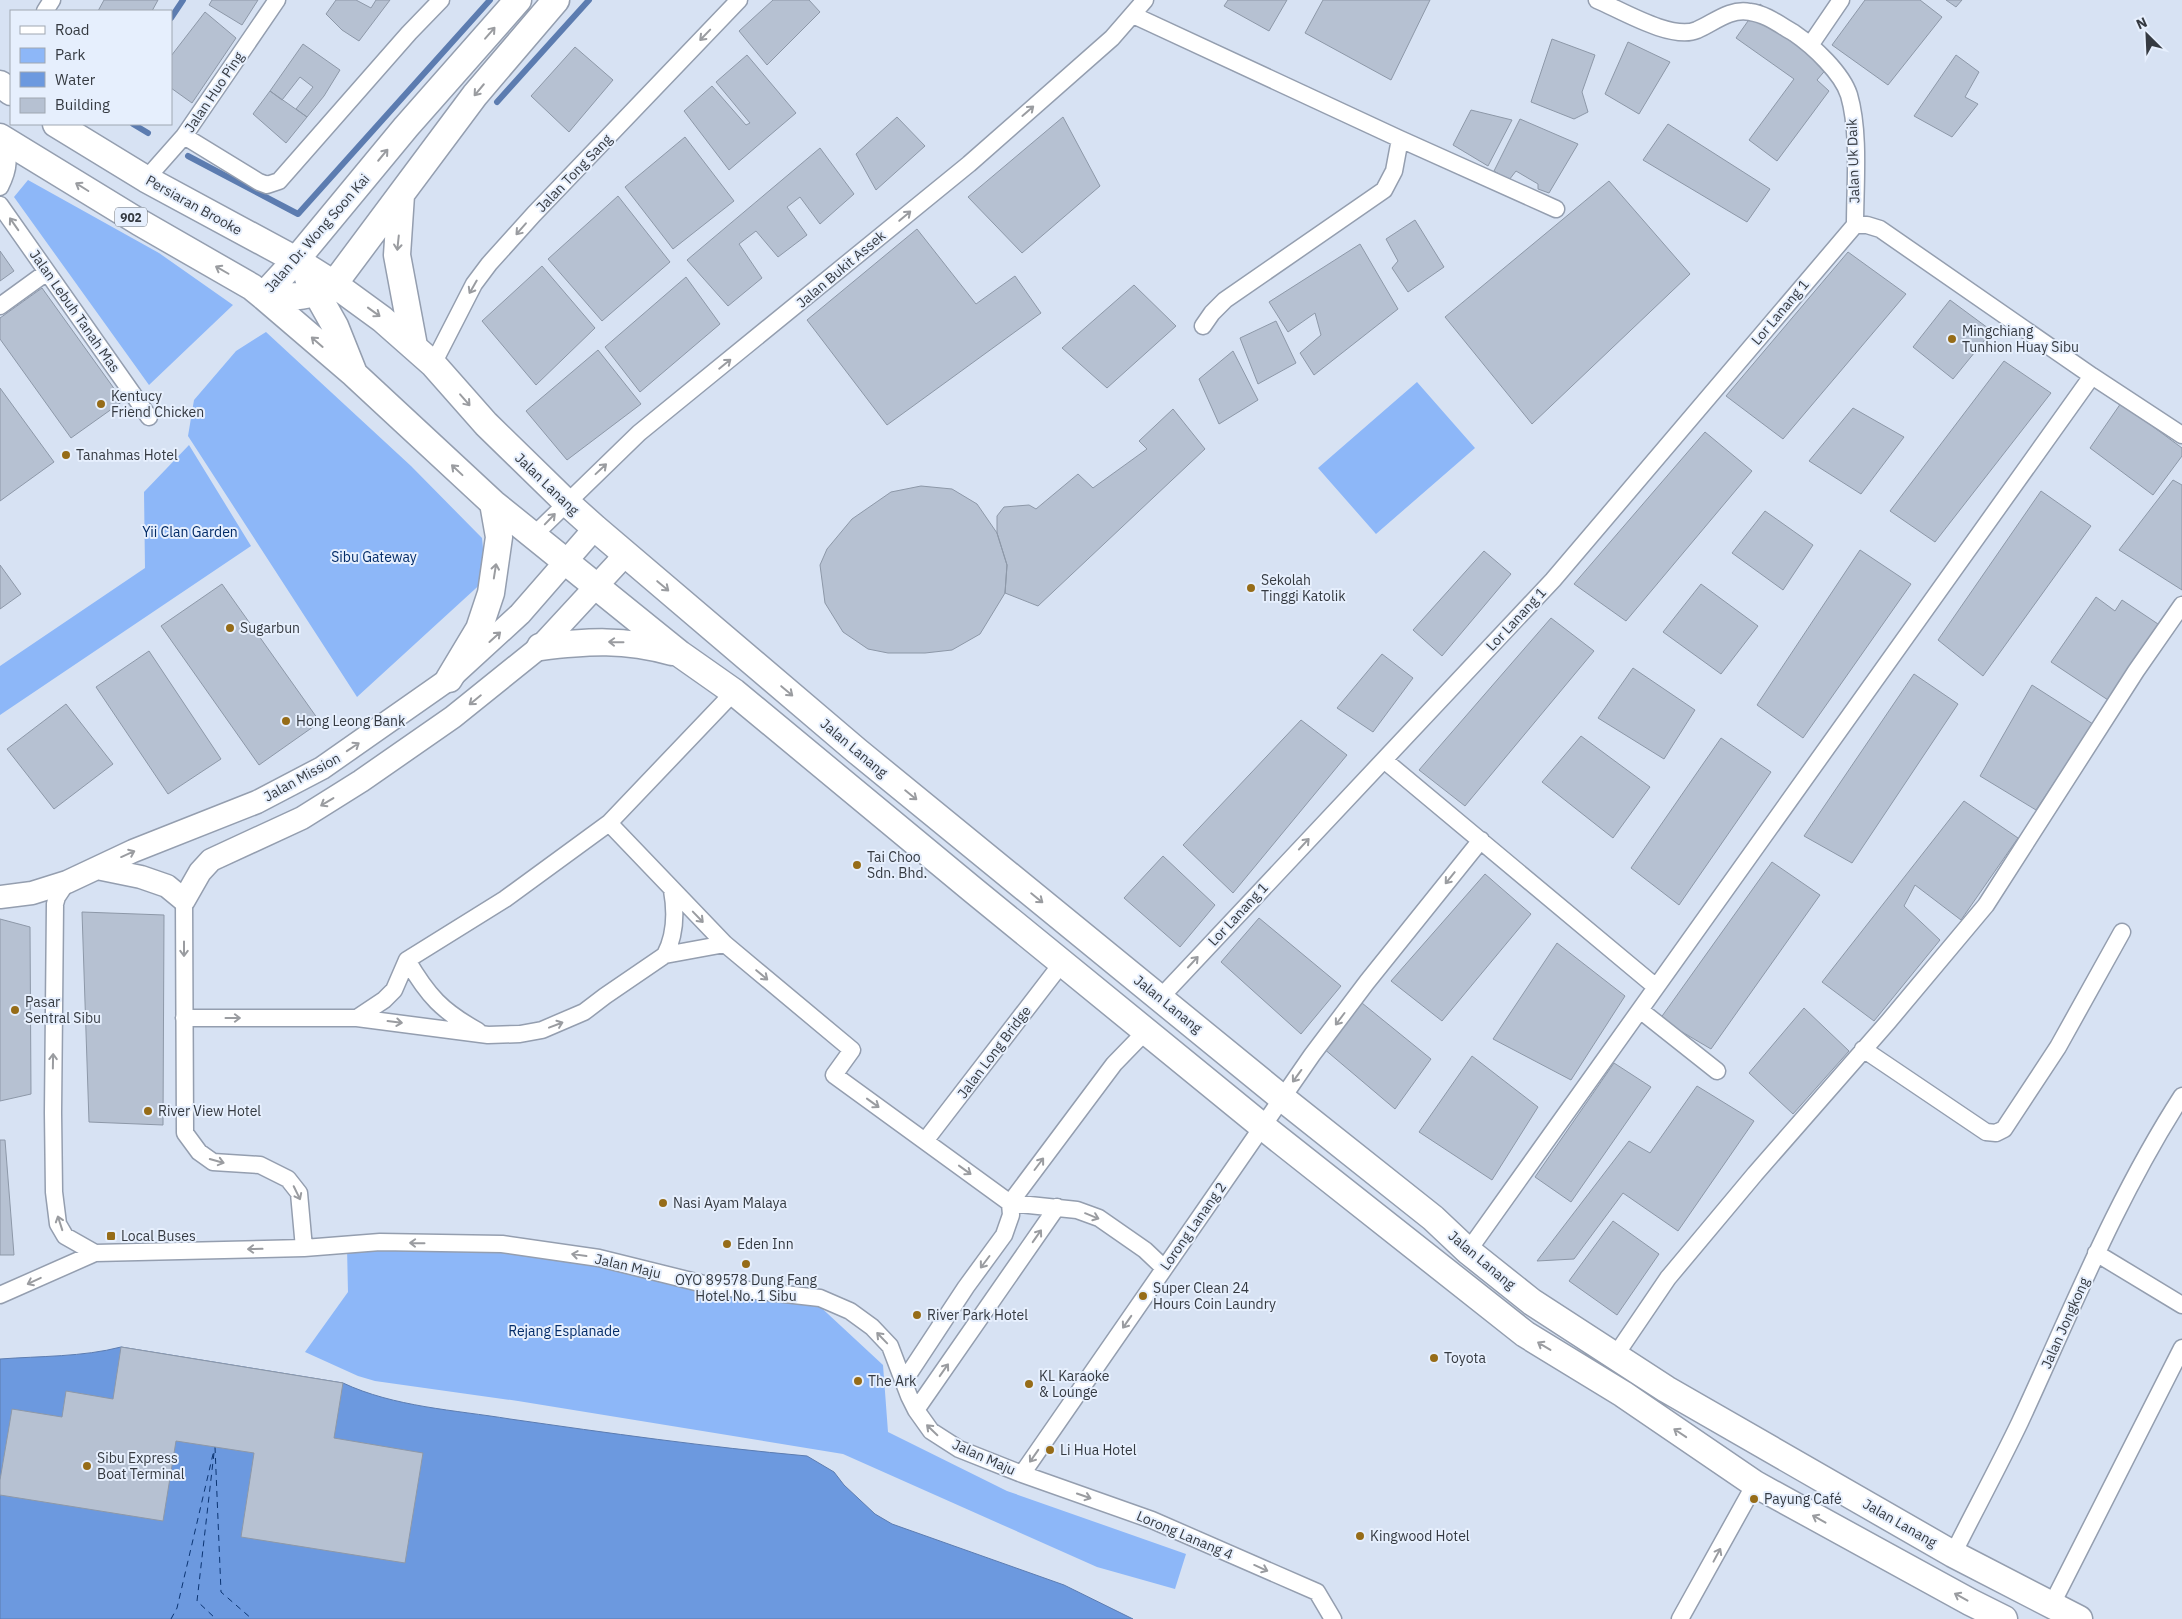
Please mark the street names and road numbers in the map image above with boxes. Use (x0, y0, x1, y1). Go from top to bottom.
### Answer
street label: Jalan Huo Ping (180, 48, 248, 136)
street label: Jalan Uk Daik (1842, 118, 1863, 204)
street label: Jalan Tong Sang (532, 130, 616, 216)
street label: Jalan Dr. Wong Soon Kai (261, 170, 373, 296)
street label: Persiaran Brooke (143, 171, 246, 239)
road number: 902 (115, 208, 147, 226)
street label: Jalan Bukit Assek (793, 226, 890, 312)
street label: Jalan Lebuh Tanah Mas (26, 246, 124, 376)
street label: Lor Lanang 1 (1747, 276, 1813, 348)
street label: Jalan Lanang (511, 449, 583, 520)
street label: Lor Lanang 1 (1482, 584, 1550, 654)
street label: Jalan Lanang (817, 715, 892, 782)
street label: Jalan Mission (261, 749, 343, 805)
street label: Lor Lanang 1 (1204, 879, 1272, 949)
street label: Jalan Lanang (1130, 971, 1206, 1037)
street label: Jalan Long Bridge (953, 1002, 1035, 1102)
street label: Lorong Lanang 2 (1156, 1179, 1230, 1273)
street label: Jalan Lanang (1445, 1227, 1520, 1294)
street label: Jalan Maju (593, 1250, 663, 1282)
street label: Jalan Jongkong (2037, 1274, 2093, 1371)
street label: Jalan Maju (950, 1435, 1018, 1479)
street label: Jalan Lanang (1860, 1495, 1941, 1552)
street label: Lorong Lanang 4 (1134, 1507, 1236, 1563)

